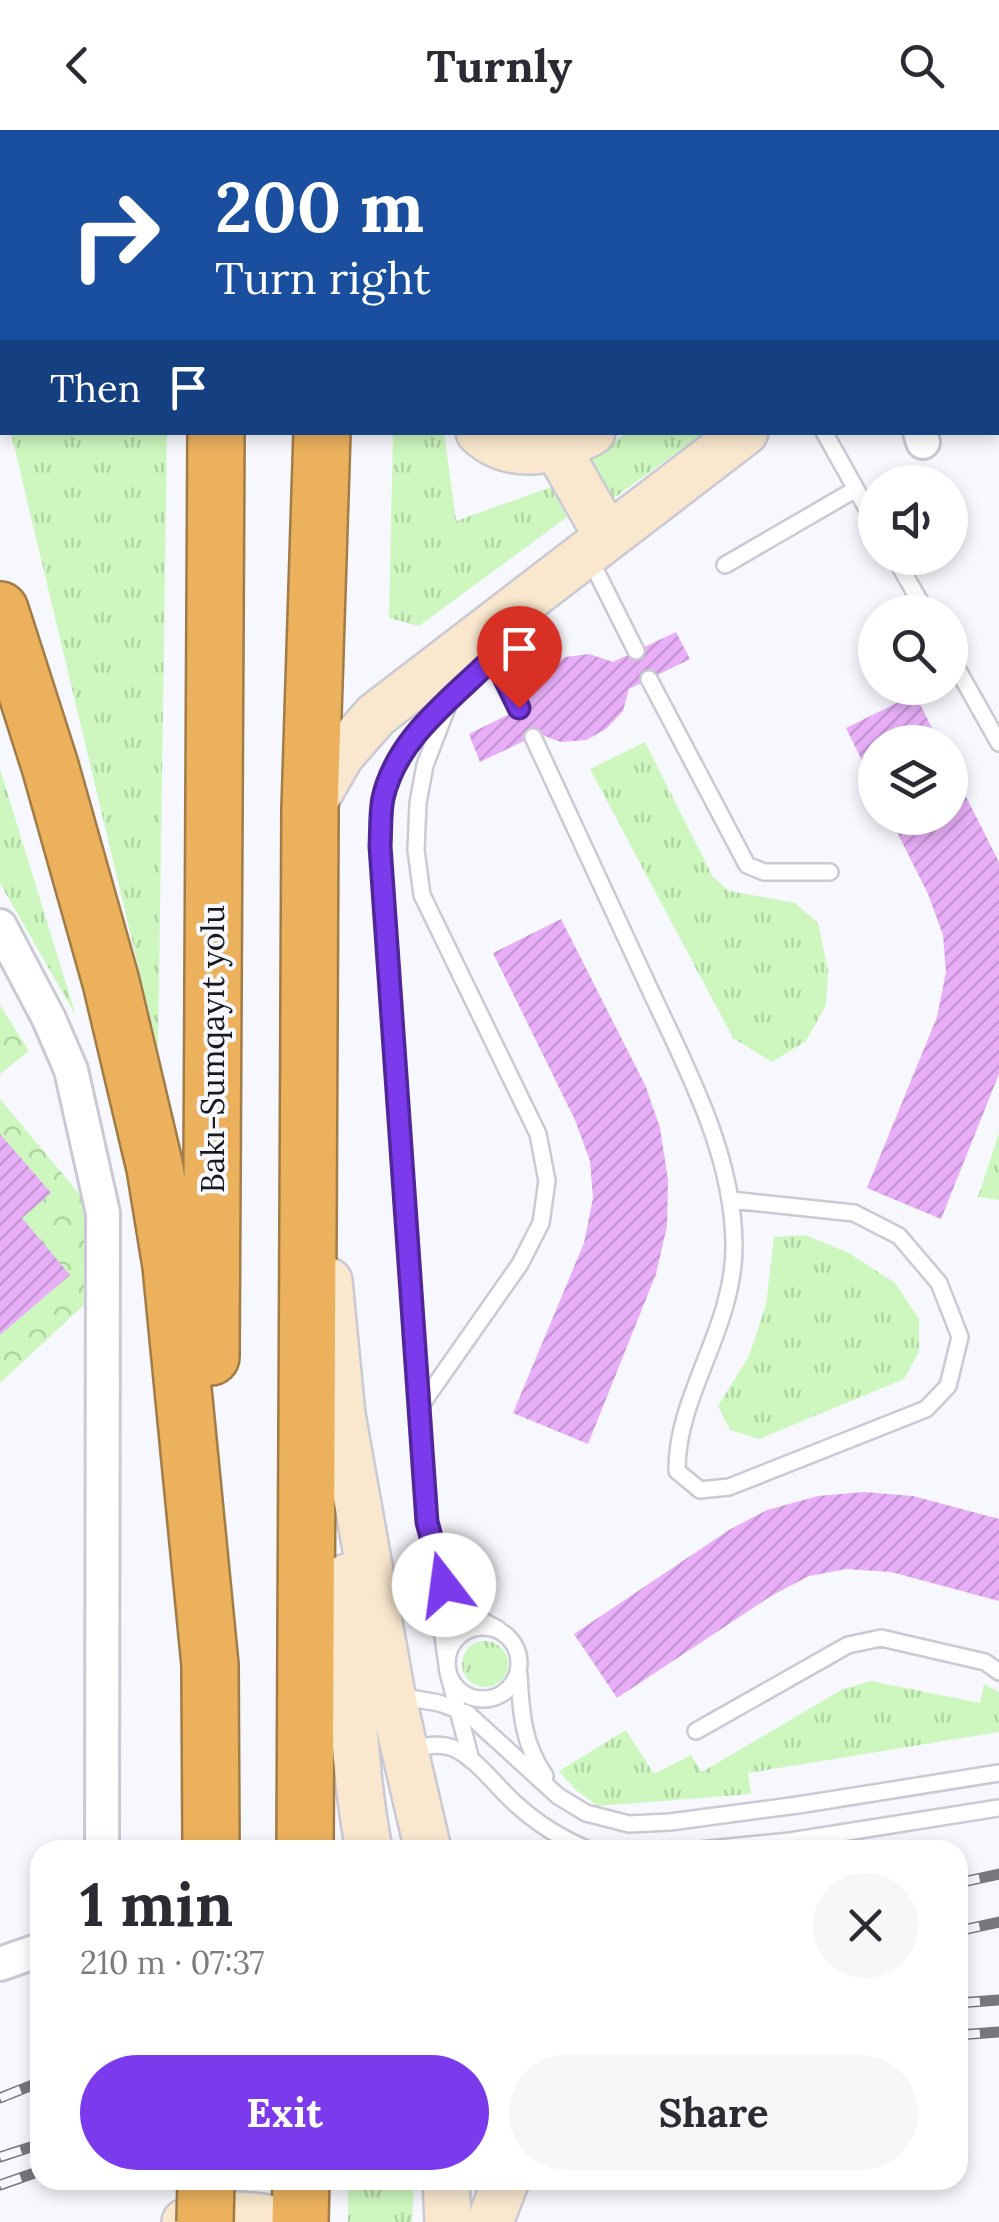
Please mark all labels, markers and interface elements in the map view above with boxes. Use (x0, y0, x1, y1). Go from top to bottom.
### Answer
text: Turnly (427, 37, 572, 94)
icon: back (50, 38, 105, 93)
icon: search (894, 38, 949, 93)
text: 200 m (215, 162, 424, 251)
icon: right (50, 170, 180, 300)
text: Turn right (215, 249, 431, 306)
icon: arrive (161, 360, 216, 415)
text: Then (50, 364, 141, 412)
map controls (858, 465, 968, 835)
button: sound (858, 465, 968, 575)
button: search (858, 595, 968, 705)
pin (477, 606, 562, 709)
icon: arrive (492, 621, 547, 676)
button: layers (858, 725, 968, 835)
street label: Bakı-Sumqayıt yolu (192, 905, 233, 1193)
position arrow (392, 1533, 496, 1637)
text: 1 min (80, 1866, 233, 1942)
button: close (813, 1873, 918, 1978)
text: 210 m · 07:37 (80, 1942, 264, 1983)
button: Exit (80, 2055, 489, 2170)
button: Share (509, 2055, 918, 2170)

